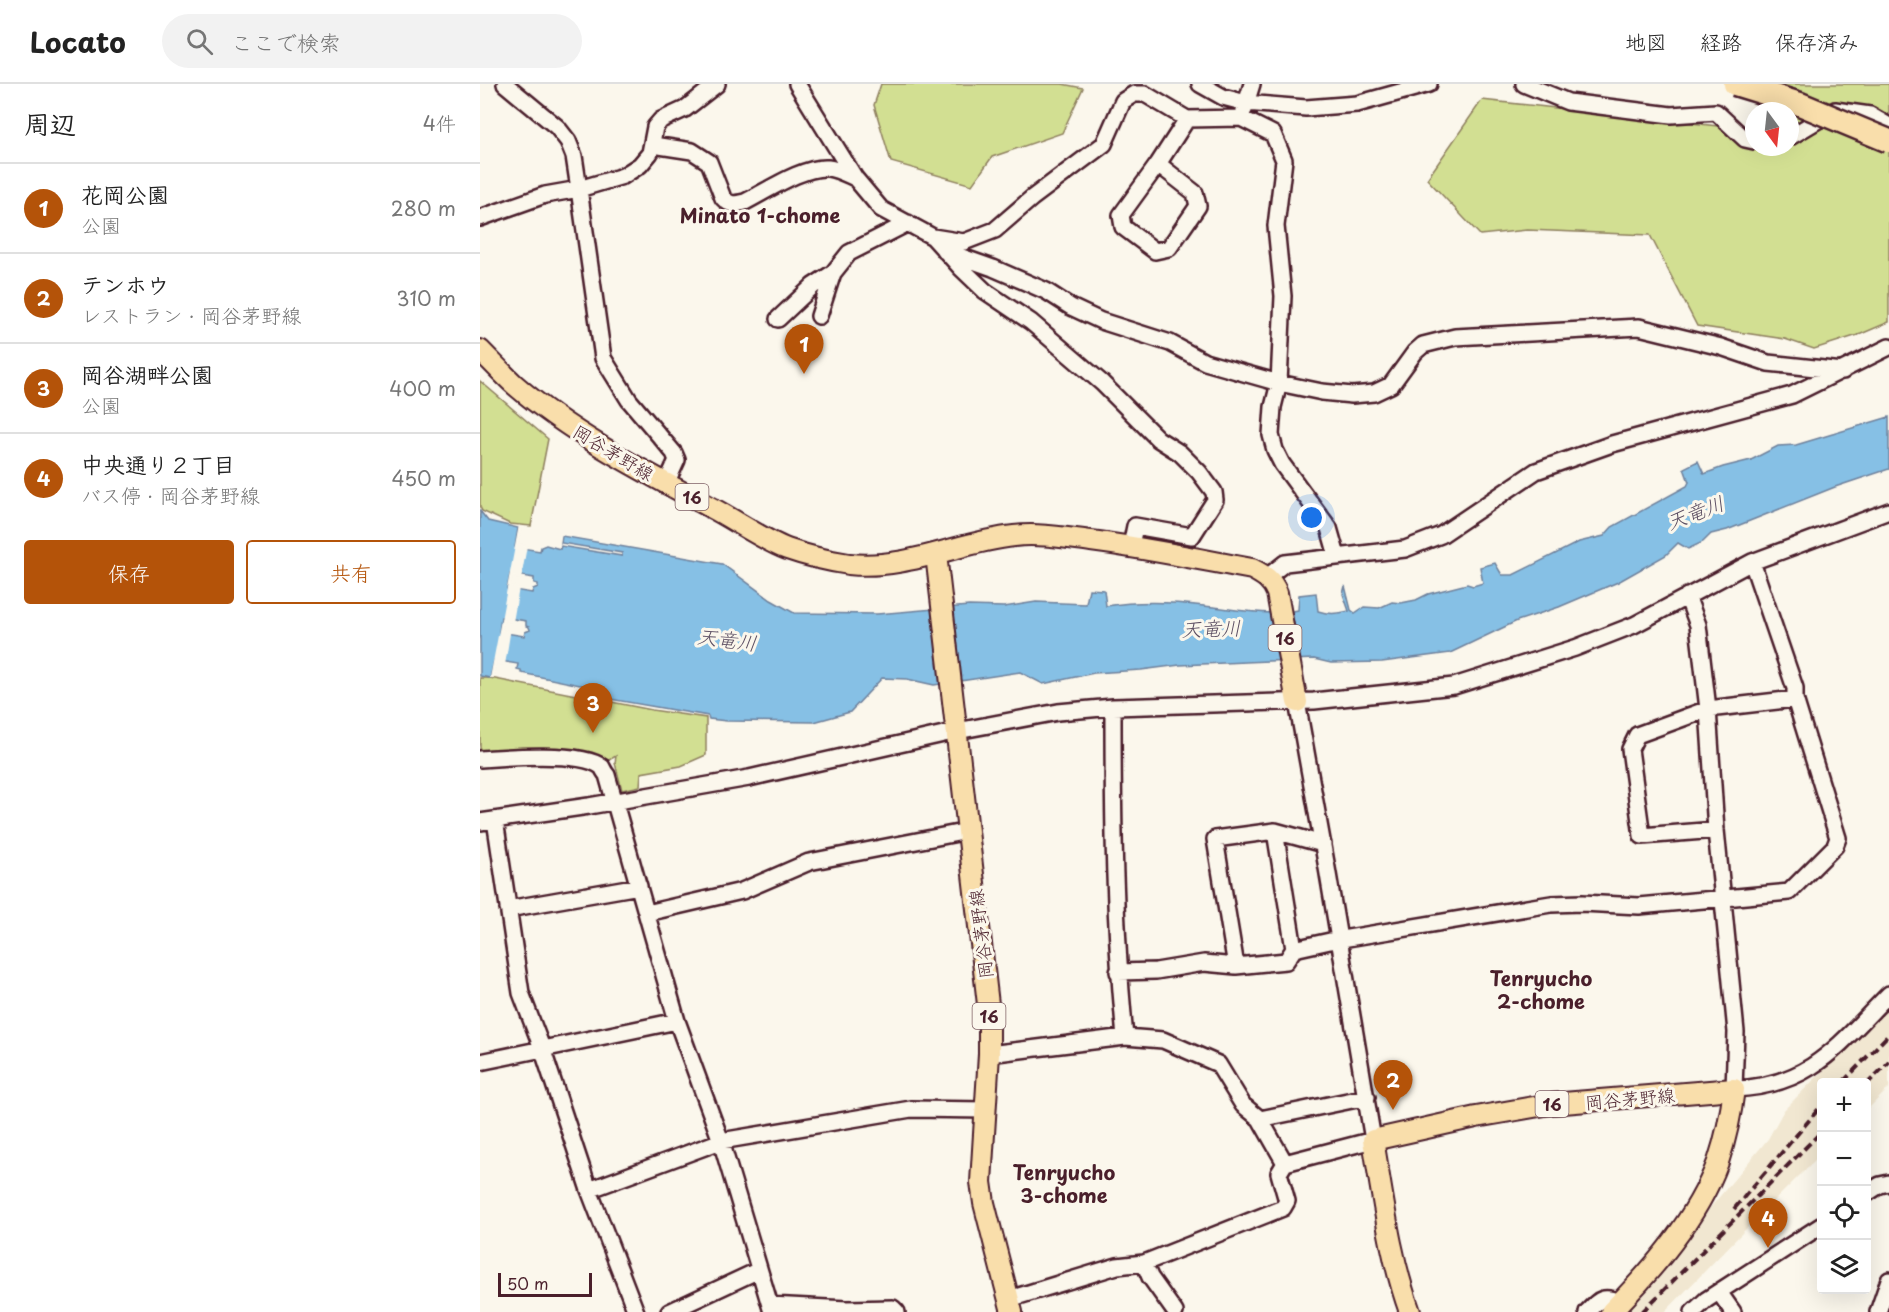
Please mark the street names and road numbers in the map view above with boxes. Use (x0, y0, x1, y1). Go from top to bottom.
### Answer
street label: 岡谷茅野線 (568, 417, 660, 487)
road number: 16 (676, 484, 708, 510)
road number: 16 (1268, 625, 1302, 651)
street label: 岡谷茅野線 (961, 888, 999, 980)
road number: 16 (972, 1003, 1006, 1029)
street label: 岡谷茅野線 (1584, 1081, 1676, 1115)
road number: 16 (1536, 1091, 1568, 1117)

